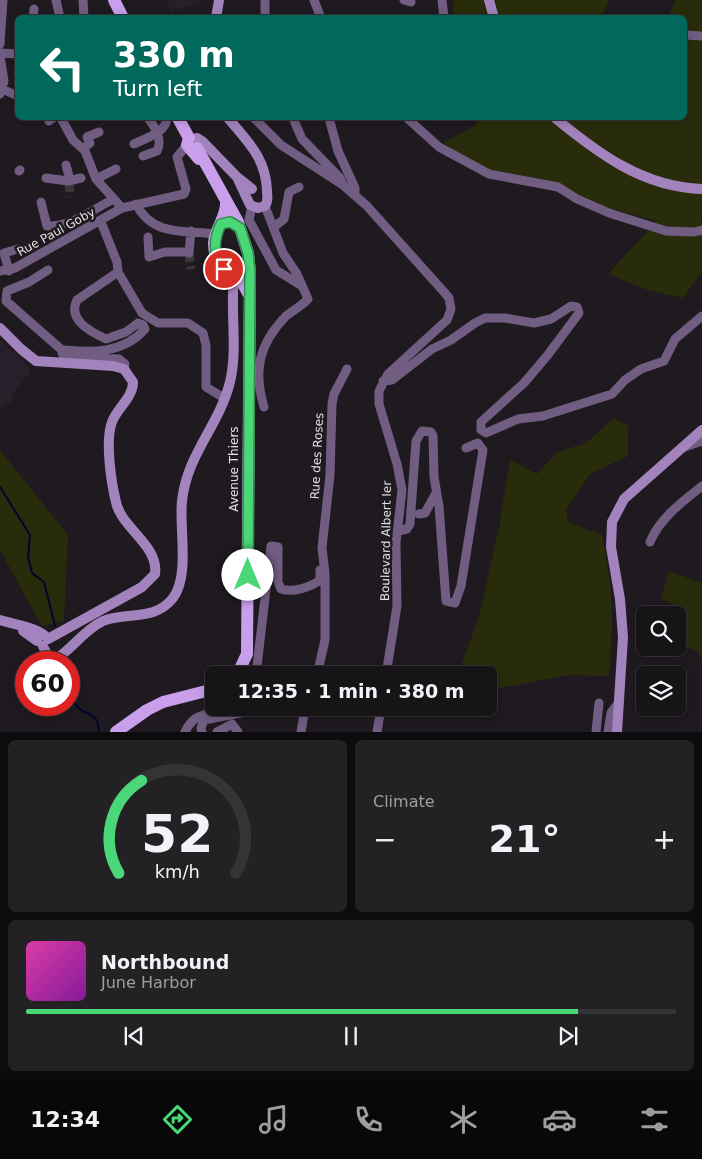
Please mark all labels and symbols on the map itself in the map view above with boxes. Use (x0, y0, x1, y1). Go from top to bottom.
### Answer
street label: Rue Paul Goby (15, 205, 97, 259)
pin (203, 248, 245, 290)
street label: Rue des Roses (308, 412, 326, 500)
street label: Avenue Thiers (227, 426, 241, 512)
street label: Boulevard Albert Ier (378, 481, 394, 601)
position arrow (221, 548, 273, 600)
speed limit sign: 60 (15, 651, 80, 716)

